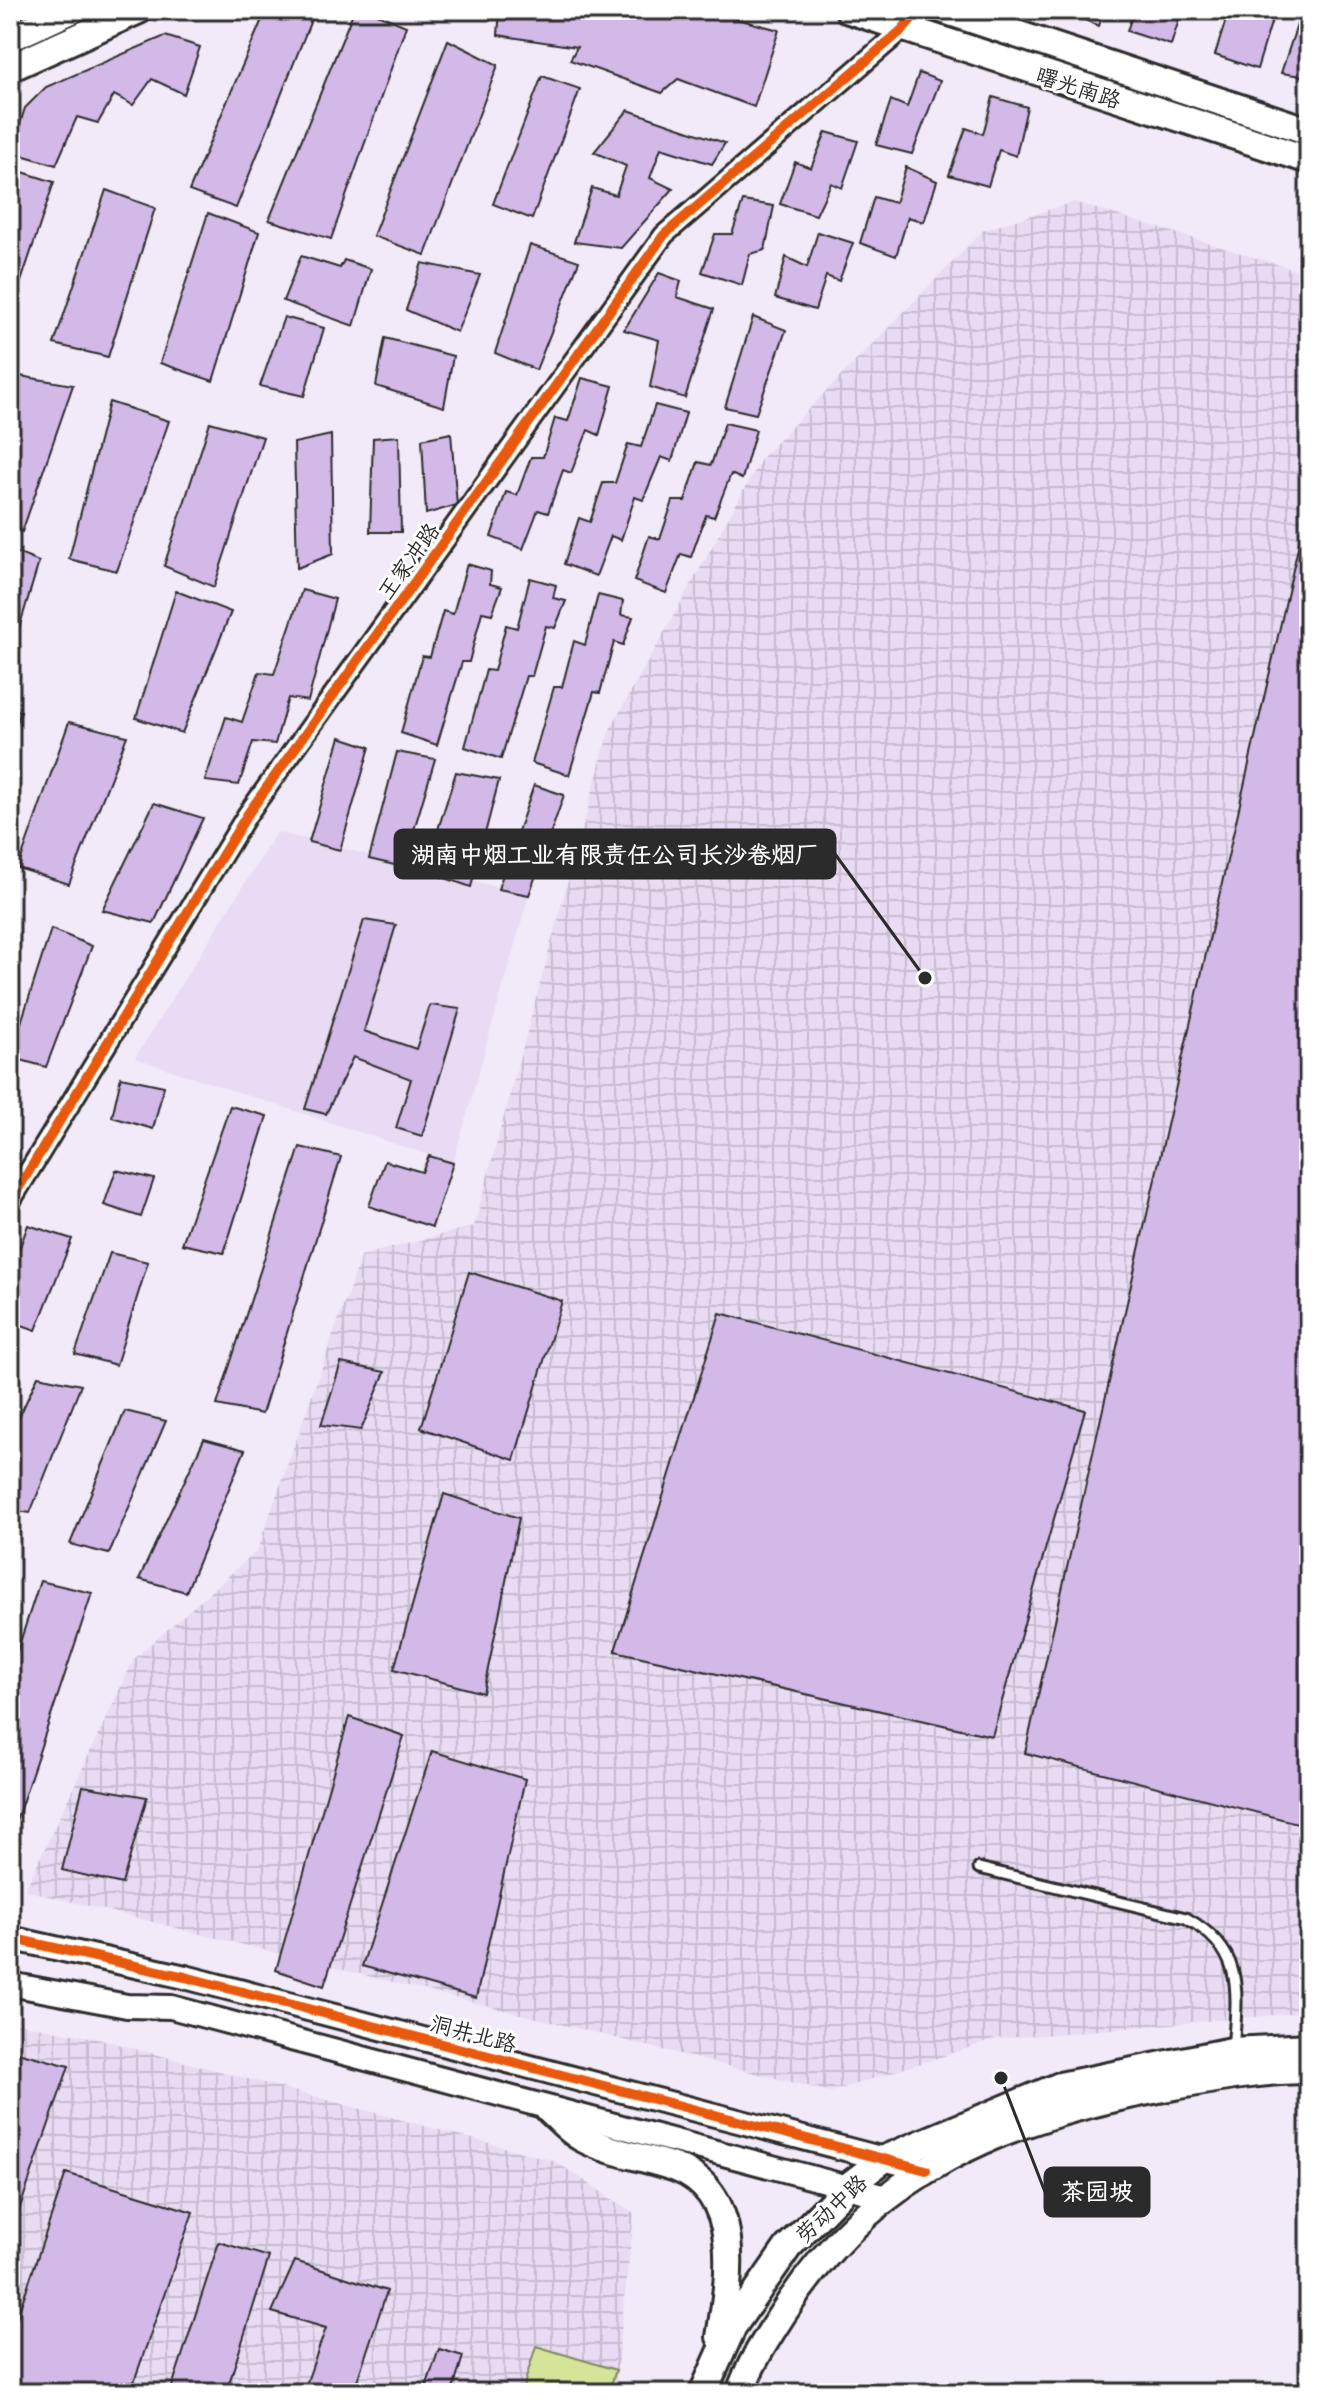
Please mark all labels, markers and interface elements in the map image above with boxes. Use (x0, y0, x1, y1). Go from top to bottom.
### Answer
street label: 曙光南路 (1032, 57, 1126, 115)
street label: 王家冲路 (368, 515, 446, 605)
callout: 湖南中烟工业有限责任公司长沙卷烟厂 (395, 830, 835, 878)
text: 湖南中烟工业有限责任公司长沙卷烟厂 (411, 835, 819, 871)
street label: 洞井北路 (427, 2005, 521, 2059)
street label: 劳动中路 (787, 2165, 873, 2249)
callout: 茶园坡 (1045, 2168, 1149, 2216)
text: 茶园坡 (1061, 2172, 1133, 2208)

